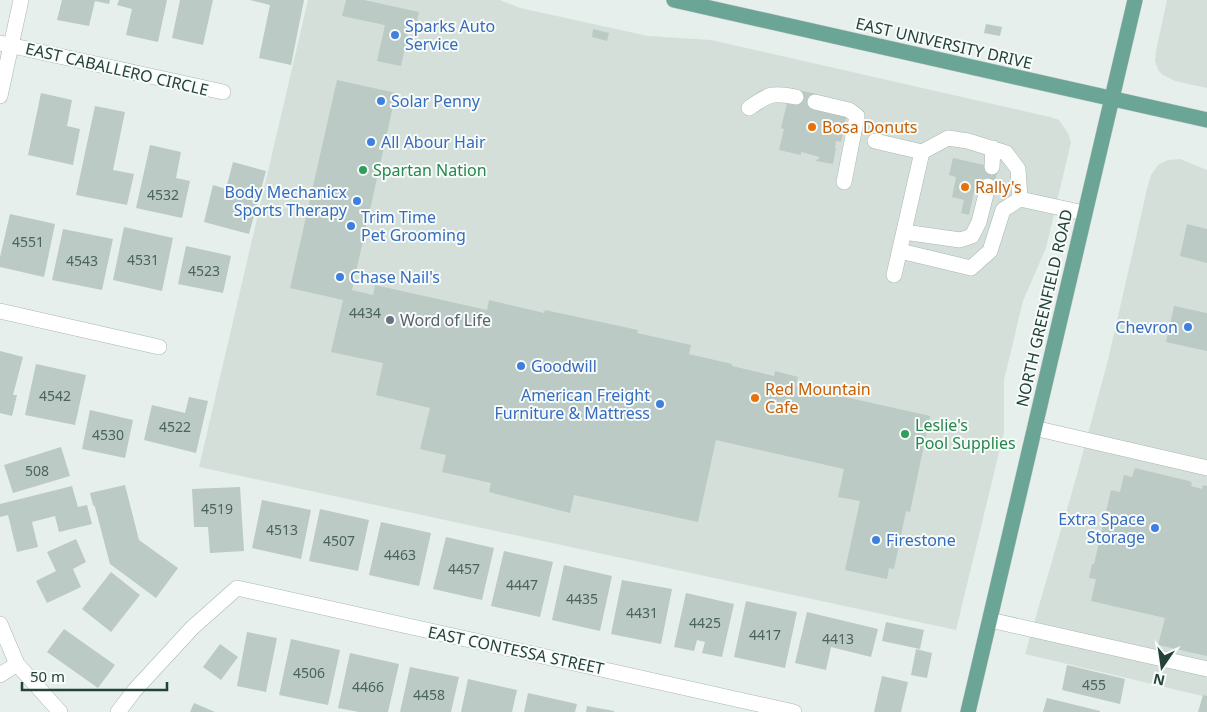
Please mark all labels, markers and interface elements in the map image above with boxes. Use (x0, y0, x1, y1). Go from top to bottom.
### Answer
street label: EAST UNIVERSITY DRIVE (854, 12, 1034, 74)
place label: Sparks Auto Service (405, 15, 495, 55)
marker: Sparks Auto Service (389, 29, 401, 41)
street label: EAST CABALLERO CIRCLE (23, 37, 211, 101)
place label: Solar Penny (391, 90, 481, 112)
marker: Solar Penny (375, 95, 387, 107)
place label: Bosa Donuts (822, 116, 917, 138)
marker: Bosa Donuts (806, 121, 818, 133)
place label: All Abour Hair (381, 131, 486, 153)
marker: All Abour Hair (365, 136, 377, 148)
place label: Spartan Nation (373, 159, 487, 181)
marker: Spartan Nation (357, 164, 369, 176)
place label: Rally's (975, 176, 1022, 198)
place label: Body Mechanicx Sports Therapy (225, 181, 348, 221)
marker: Rally's (959, 181, 971, 193)
house number: 4532 (147, 185, 179, 204)
marker: Body Mechanicx Sports Therapy (351, 195, 363, 207)
place label: Trim Time Pet Grooming (361, 206, 466, 246)
street label: NORTH GREENFIELD ROAD (1011, 207, 1077, 409)
marker: Trim Time Pet Grooming (345, 220, 357, 232)
house number: 4551 (12, 232, 44, 251)
house number: 4531 (127, 250, 159, 269)
house number: 4543 (66, 251, 98, 270)
house number: 4523 (188, 261, 220, 280)
place label: Chase Nail's (350, 266, 440, 288)
marker: Chase Nail's (334, 271, 346, 283)
house number: 4434 (349, 303, 381, 322)
place label: Word of Life (400, 309, 491, 331)
marker: Word of Life (384, 314, 396, 326)
place label: Chevron (1115, 316, 1178, 338)
marker: Chevron (1182, 321, 1194, 333)
place label: Goodwill (531, 355, 597, 377)
marker: Goodwill (515, 360, 527, 372)
place label: Red Mountain Cafe (765, 378, 871, 418)
place label: American Freight Furniture & Mattress (494, 384, 650, 424)
house number: 4542 (39, 386, 71, 405)
marker: Red Mountain Cafe (749, 392, 761, 404)
marker: American Freight Furniture & Mattress (654, 398, 666, 410)
place label: Leslie's Pool Supplies (915, 414, 1016, 454)
house number: 4522 (159, 417, 191, 436)
house number: 4530 (92, 425, 124, 444)
marker: Leslie's Pool Supplies (899, 428, 911, 440)
house number: 508 (25, 461, 49, 480)
house number: 4519 (201, 499, 233, 518)
place label: Extra Space Storage (1058, 508, 1145, 548)
house number: 4513 (266, 520, 298, 539)
marker: Extra Space Storage (1149, 522, 1161, 534)
place label: Firestone (886, 529, 956, 551)
house number: 4507 (323, 531, 355, 550)
marker: Firestone (870, 534, 882, 546)
house number: 4463 (384, 545, 416, 564)
house number: 4457 (448, 559, 480, 578)
house number: 4447 (506, 575, 538, 594)
house number: 4435 (566, 589, 598, 608)
house number: 4431 (626, 603, 658, 622)
house number: 4425 (689, 613, 721, 632)
street label: EAST CONTESSA STREET (426, 621, 606, 679)
house number: 4417 (749, 625, 781, 644)
house number: 4413 (822, 629, 854, 648)
north arrow (1137, 642, 1187, 692)
scale bar (22, 660, 168, 692)
house number: 4506 (293, 663, 325, 682)
text: 50 m (30, 666, 65, 686)
text: N (1151, 670, 1167, 691)
house number: 455 (1082, 675, 1106, 694)
house number: 4466 (352, 677, 384, 696)
house number: 4458 (413, 685, 445, 704)

